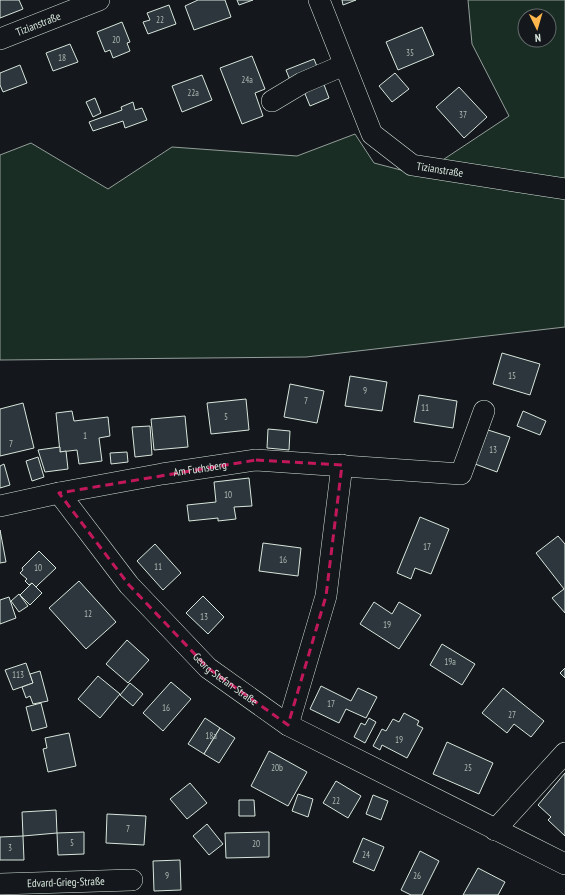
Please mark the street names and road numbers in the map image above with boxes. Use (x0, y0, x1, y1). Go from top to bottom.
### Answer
street label: Tizianstraße (14, 9, 63, 39)
street label: Tizianstraße (416, 159, 465, 180)
street label: Am Fuchsberg (172, 457, 228, 479)
street label: Georg-Stefan-Straße (190, 650, 261, 708)
street label: Edvard-Grieg-Straße (27, 874, 105, 890)

